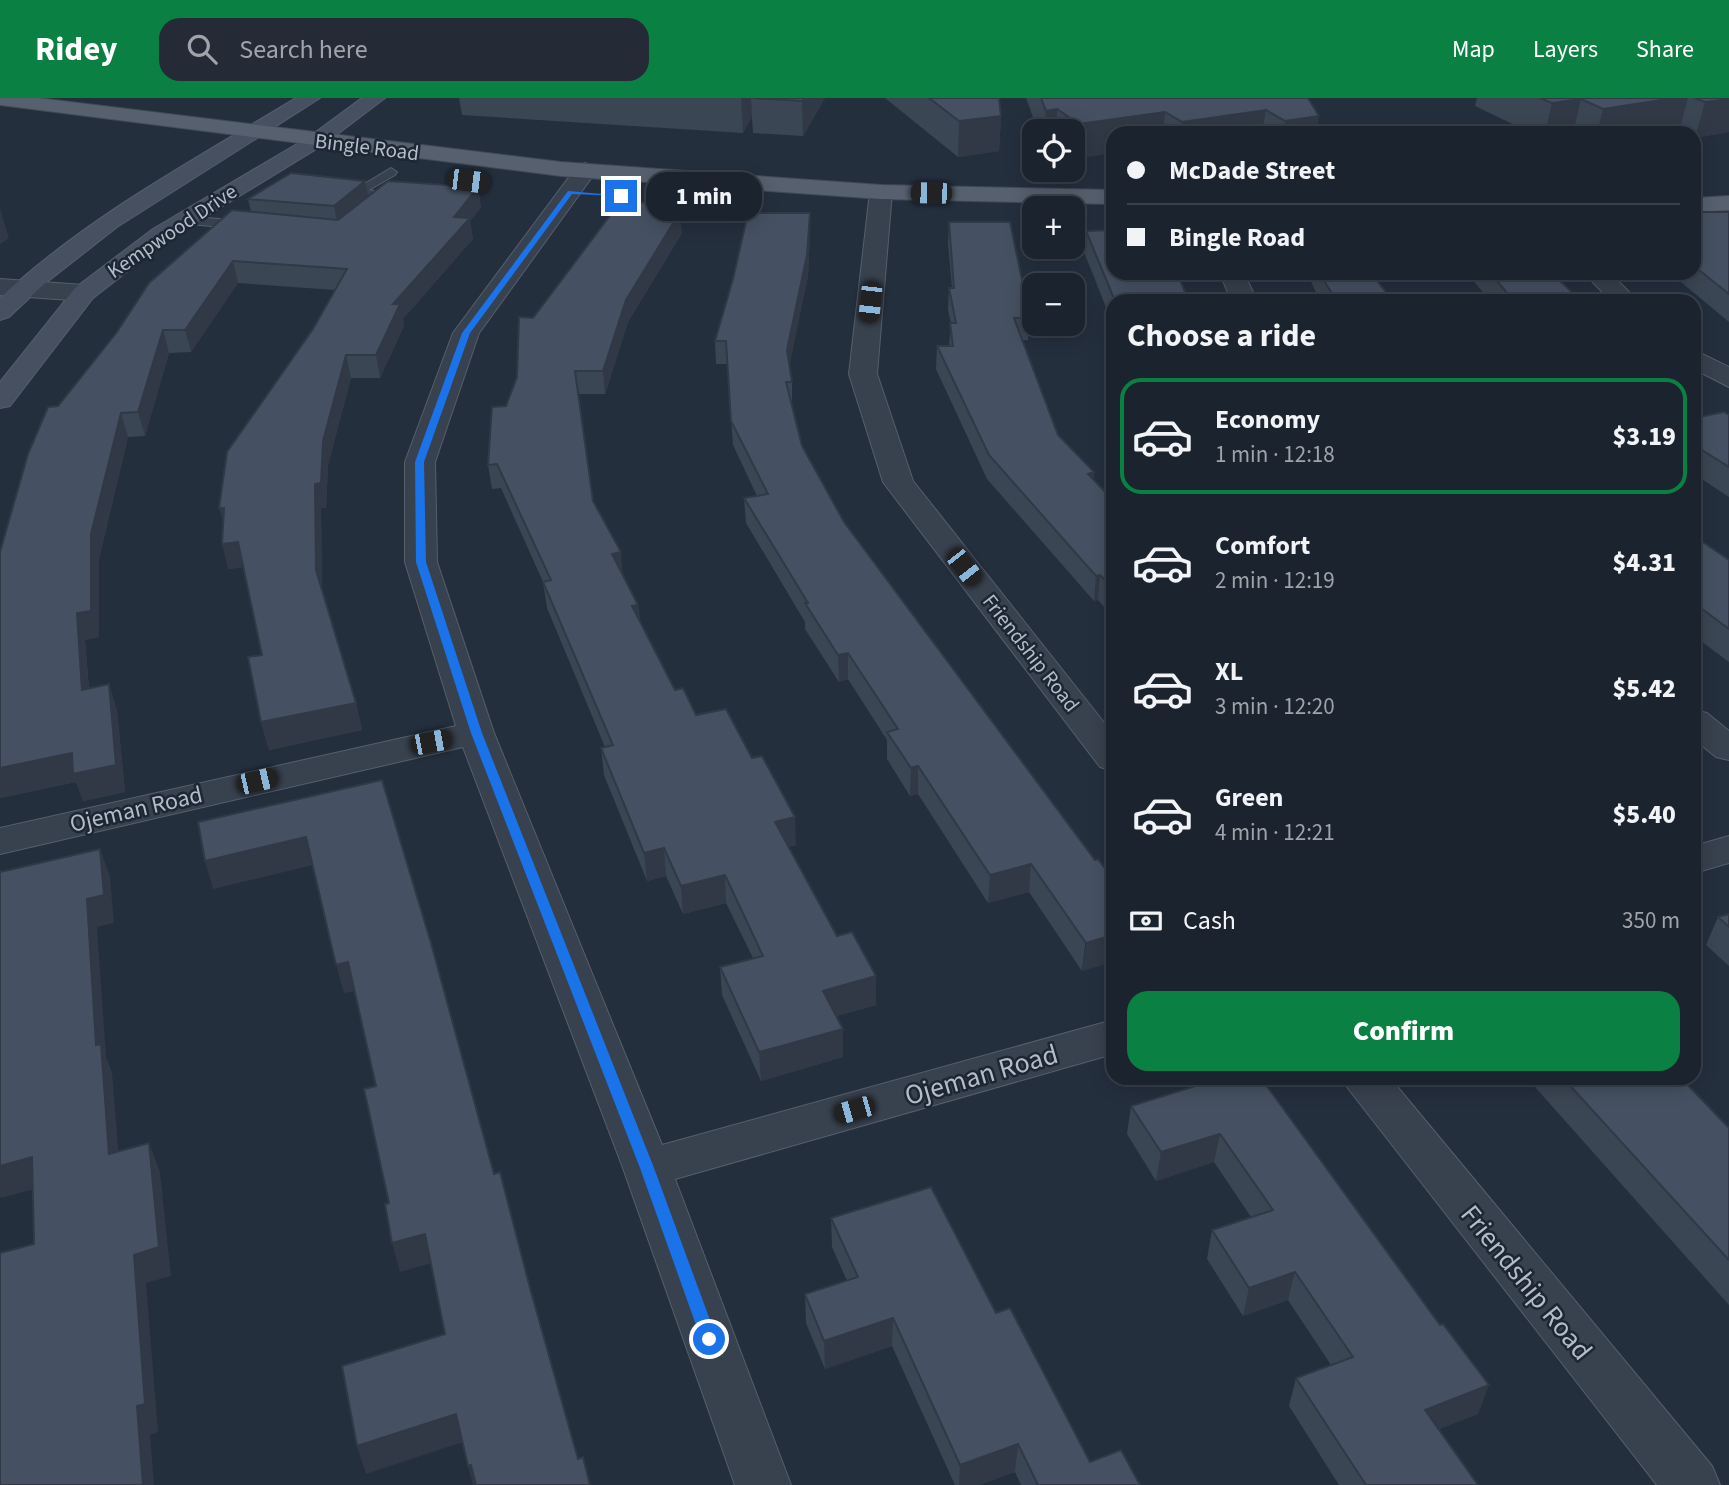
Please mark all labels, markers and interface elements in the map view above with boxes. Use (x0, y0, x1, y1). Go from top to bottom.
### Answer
search box (159, 18, 649, 81)
text: Ridey (35, 26, 117, 73)
icon: search (183, 30, 221, 68)
text: Search here (239, 31, 368, 68)
text: Map (1452, 32, 1495, 67)
text: Layers (1533, 32, 1598, 67)
text: Share (1636, 32, 1694, 67)
map controls (1022, 119, 1085, 336)
button: locate (1022, 119, 1085, 182)
street label: Bingle Road (313, 126, 421, 168)
text: McDade Street (1169, 152, 1335, 189)
car (446, 168, 491, 194)
callout: 1 min (646, 172, 761, 220)
street label: Kempwood Drive (101, 176, 243, 286)
route end (605, 180, 637, 212)
text: 1 min (676, 180, 732, 213)
car (910, 182, 953, 204)
button: + (1022, 196, 1085, 259)
text: Bingle Road (1169, 219, 1305, 256)
button: − (1022, 273, 1085, 336)
car (858, 280, 883, 324)
text: Choose a ride (1127, 313, 1316, 359)
text: Economy (1215, 401, 1320, 438)
icon: car (1131, 405, 1194, 468)
text: $3.19 (1612, 418, 1676, 455)
text: 1 min · 12:18 (1215, 438, 1335, 471)
text: Comfort (1215, 527, 1310, 564)
icon: car (1131, 531, 1194, 594)
car (943, 544, 986, 590)
text: $4.31 (1612, 544, 1676, 581)
text: 2 min · 12:19 (1215, 564, 1335, 597)
street label: Friendship Road (975, 588, 1087, 718)
text: XL (1215, 653, 1243, 690)
icon: car (1131, 657, 1194, 720)
text: $5.42 (1612, 670, 1676, 707)
text: 3 min · 12:20 (1215, 690, 1335, 723)
car (409, 728, 454, 756)
car (235, 766, 280, 796)
street label: Ojeman Road (66, 777, 206, 842)
text: Green (1215, 779, 1283, 816)
icon: car (1131, 783, 1194, 846)
text: $5.40 (1612, 796, 1676, 833)
text: 4 min · 12:21 (1215, 816, 1335, 849)
icon: cash (1127, 902, 1165, 940)
text: Cash (1183, 902, 1236, 939)
text: 350 m (1622, 904, 1680, 937)
button: Confirm (1127, 991, 1680, 1071)
street label: Ojeman Road (900, 1034, 1063, 1116)
car (831, 1094, 878, 1126)
street label: Friendship Road (1451, 1196, 1601, 1369)
route start (693, 1323, 725, 1355)

